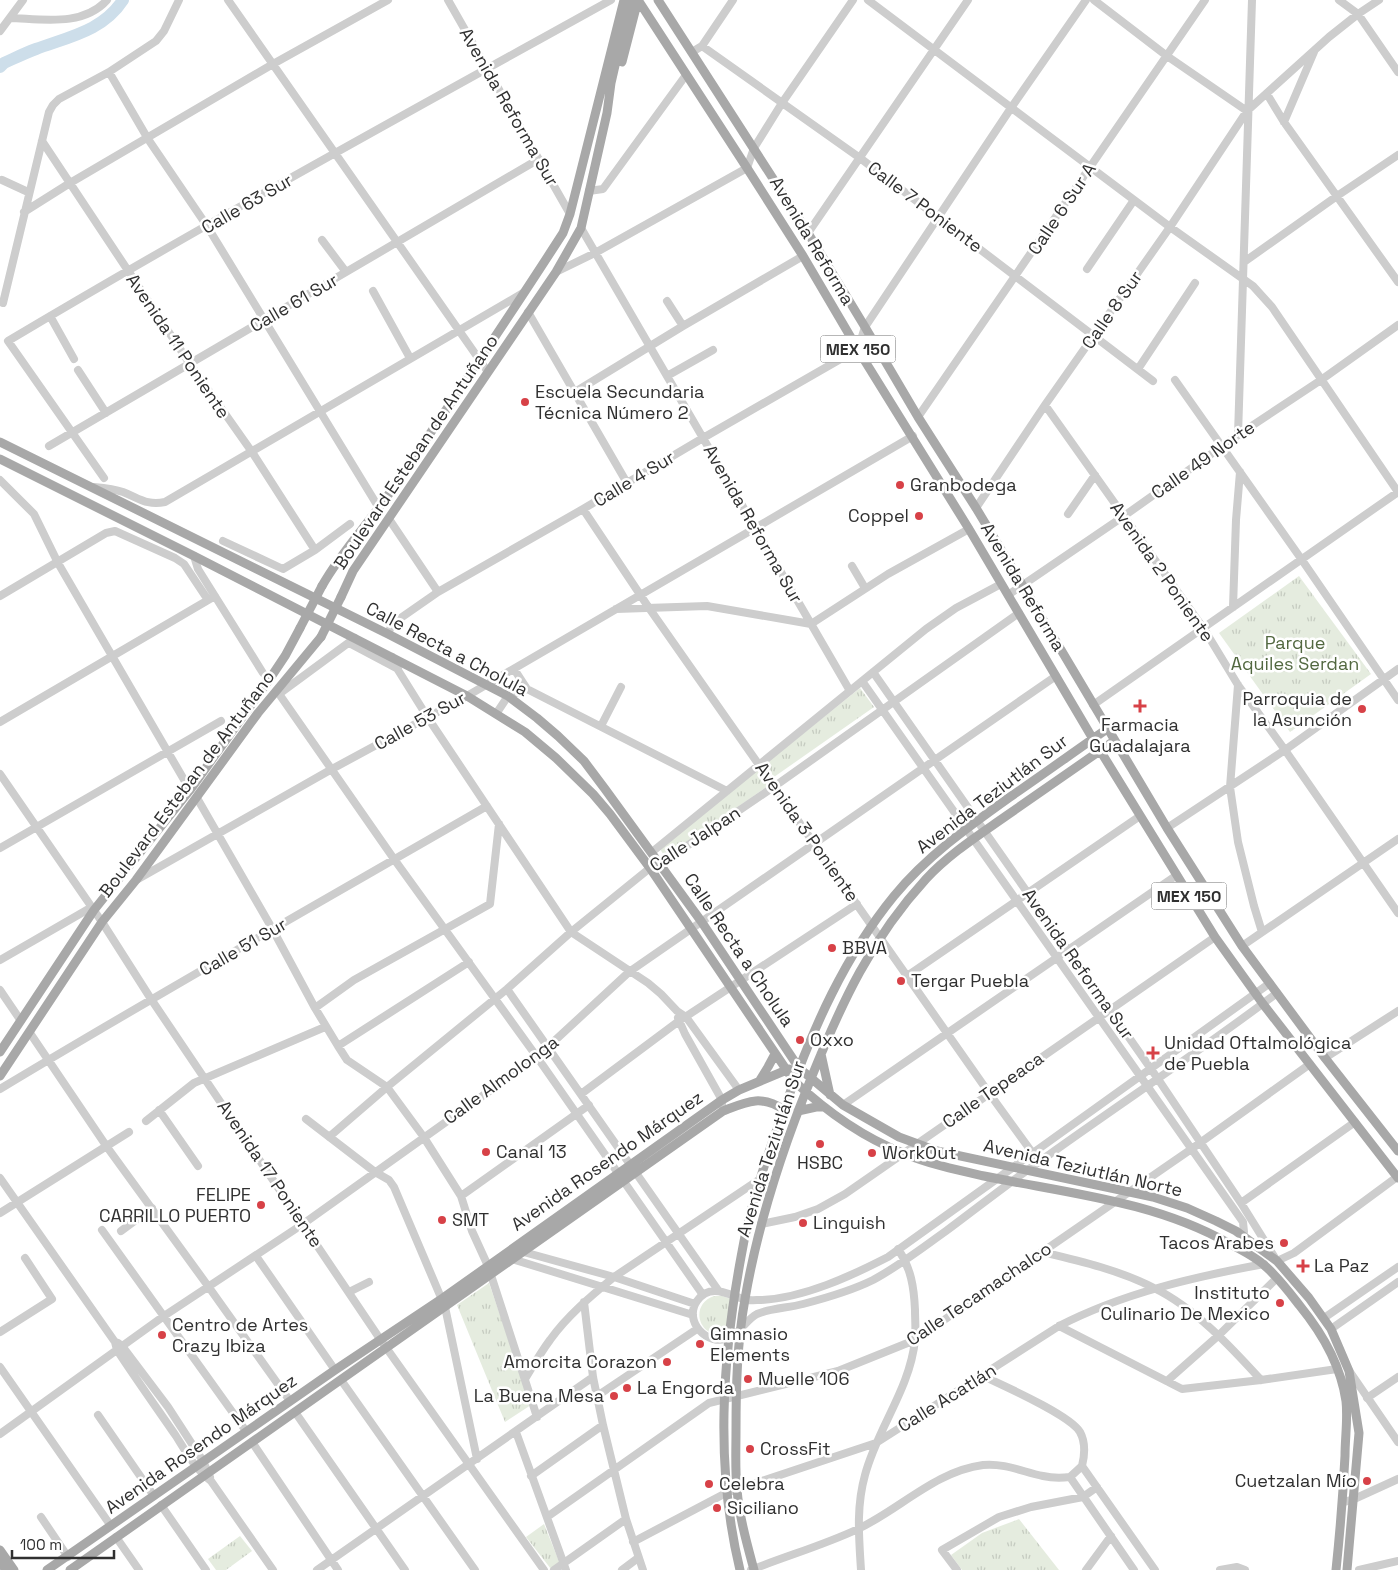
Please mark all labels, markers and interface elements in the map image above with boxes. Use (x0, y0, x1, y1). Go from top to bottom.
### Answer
street label: Avenida Reforma Sur (455, 23, 564, 190)
street label: Calle 7 Poniente (863, 156, 987, 257)
street label: Calle 6 Sur A (1022, 158, 1101, 259)
street label: Calle 63 Sur (197, 168, 297, 239)
street label: Avenida Reforma (765, 172, 860, 309)
street label: Calle 8 Sur (1076, 266, 1147, 353)
street label: Calle 61 Sur (246, 268, 342, 337)
street label: Avenida 11 Poniente (121, 269, 235, 423)
street label: Boulevard Esteban de Antuñano (328, 330, 503, 574)
road number: MEX 150 (820, 336, 896, 362)
place label: Escuela Secundaria Técnica Número 2 (535, 380, 704, 424)
marker: Escuela Secundaria Técnica Número 2 (519, 396, 531, 408)
street label: Calle 49 Norte (1146, 415, 1259, 504)
street label: Avenida Reforma Sur (699, 440, 808, 607)
street label: Calle 4 Sur (589, 445, 679, 512)
place label: Granbodega (910, 473, 1017, 496)
marker: Granbodega (894, 479, 906, 491)
street label: Avenida 2 Poniente (1105, 497, 1219, 646)
place label: Coppel (848, 504, 909, 527)
marker: Coppel (913, 510, 925, 522)
street label: Avenida Reforma (976, 518, 1071, 655)
street label: Calle Recta a Cholula (362, 596, 532, 701)
park label: Parque Aquiles Serdan (1231, 631, 1359, 675)
street label: Boulevard Esteban de Antuñano (94, 666, 280, 902)
street label: Calle 53 Sur (370, 686, 470, 755)
place label: Parroquia de la Asunción (1242, 687, 1352, 731)
marker: Farmacia Guadalajara (1134, 700, 1146, 712)
marker: Parroquia de la Asunción (1356, 703, 1368, 715)
place label: Farmacia Guadalajara (1089, 713, 1191, 757)
street label: Avenida Teziutlán Sur (911, 729, 1072, 858)
street label: Avenida 3 Poniente (750, 757, 864, 906)
street label: Calle Jalpan (645, 801, 745, 877)
street label: Calle Recta a Cholula (679, 868, 799, 1031)
road number: MEX 150 (1152, 882, 1226, 909)
street label: Avenida Reforma Sur (1018, 884, 1139, 1044)
street label: Calle 51 Sur (195, 912, 291, 981)
place label: BBVA (842, 936, 887, 959)
marker: BBVA (826, 942, 838, 954)
place label: Tergar Puebla (911, 969, 1029, 992)
marker: Tergar Puebla (895, 975, 907, 987)
place label: Oxxo (810, 1028, 854, 1051)
street label: Calle Almolonga (439, 1030, 563, 1129)
place label: Unidad Oftalmológica de Puebla (1164, 1031, 1351, 1075)
marker: Oxxo (794, 1034, 806, 1046)
street label: Calle Tepeaca (938, 1046, 1048, 1133)
marker: Unidad Oftalmológica de Puebla (1146, 1046, 1160, 1060)
street label: Avenida Teziutlán Sur (731, 1058, 810, 1240)
street label: Avenida Rosendo Márquez (506, 1086, 707, 1236)
street label: Avenida 17 Poniente (213, 1096, 328, 1252)
street label: Avenida Teziutlán Norte (981, 1133, 1185, 1202)
marker: HSBC (814, 1138, 826, 1150)
place label: Canal 13 (496, 1140, 567, 1163)
place label: WorkOut (882, 1141, 956, 1164)
marker: Canal 13 (480, 1146, 492, 1158)
marker: WorkOut (866, 1147, 878, 1159)
place label: HSBC (797, 1151, 843, 1174)
place label: FELIPE CARRILLO PUERTO (99, 1183, 251, 1227)
marker: FELIPE CARRILLO PUERTO (255, 1199, 267, 1211)
place label: SMT (452, 1208, 490, 1231)
place label: Linguish (813, 1211, 886, 1234)
marker: SMT (436, 1214, 448, 1226)
marker: Linguish (797, 1217, 809, 1229)
place label: Tacos Arabes (1159, 1231, 1274, 1254)
street label: Calle Tecamachalco (902, 1236, 1056, 1351)
marker: Tacos Arabes (1278, 1237, 1290, 1249)
place label: La Paz (1314, 1254, 1369, 1277)
marker: La Paz (1296, 1259, 1310, 1273)
place label: Instituto Culinario De Mexico (1100, 1281, 1270, 1325)
marker: Instituto Culinario De Mexico (1274, 1297, 1286, 1309)
place label: Centro de Artes Crazy Ibiza (172, 1313, 308, 1357)
place label: Gimnasio Elements (710, 1322, 790, 1366)
marker: Centro de Artes Crazy Ibiza (156, 1329, 168, 1341)
marker: Gimnasio Elements (694, 1338, 706, 1350)
place label: Amorcita Corazon (504, 1350, 657, 1373)
marker: Amorcita Corazon (661, 1356, 673, 1368)
street label: Calle Acatlán (893, 1358, 1000, 1437)
place label: Muelle 106 (758, 1367, 849, 1390)
street label: Avenida Rosendo Márquez (100, 1369, 301, 1519)
marker: Muelle 106 (742, 1373, 754, 1385)
place label: La Engorda (637, 1376, 734, 1399)
marker: La Engorda (621, 1382, 633, 1394)
place label: La Buena Mesa (474, 1384, 604, 1407)
marker: La Buena Mesa (608, 1390, 620, 1402)
place label: CrossFit (760, 1437, 831, 1460)
marker: CrossFit (744, 1443, 756, 1455)
place label: Cuetzalan Mío (1235, 1469, 1357, 1492)
place label: Celebra (719, 1472, 785, 1495)
marker: Cuetzalan Mío (1361, 1475, 1373, 1487)
marker: Celebra (703, 1478, 715, 1490)
place label: Siciliano (727, 1496, 799, 1519)
marker: Siciliano (711, 1502, 723, 1514)
scale bar (12, 1528, 115, 1560)
text: 100 m (20, 1535, 62, 1554)

